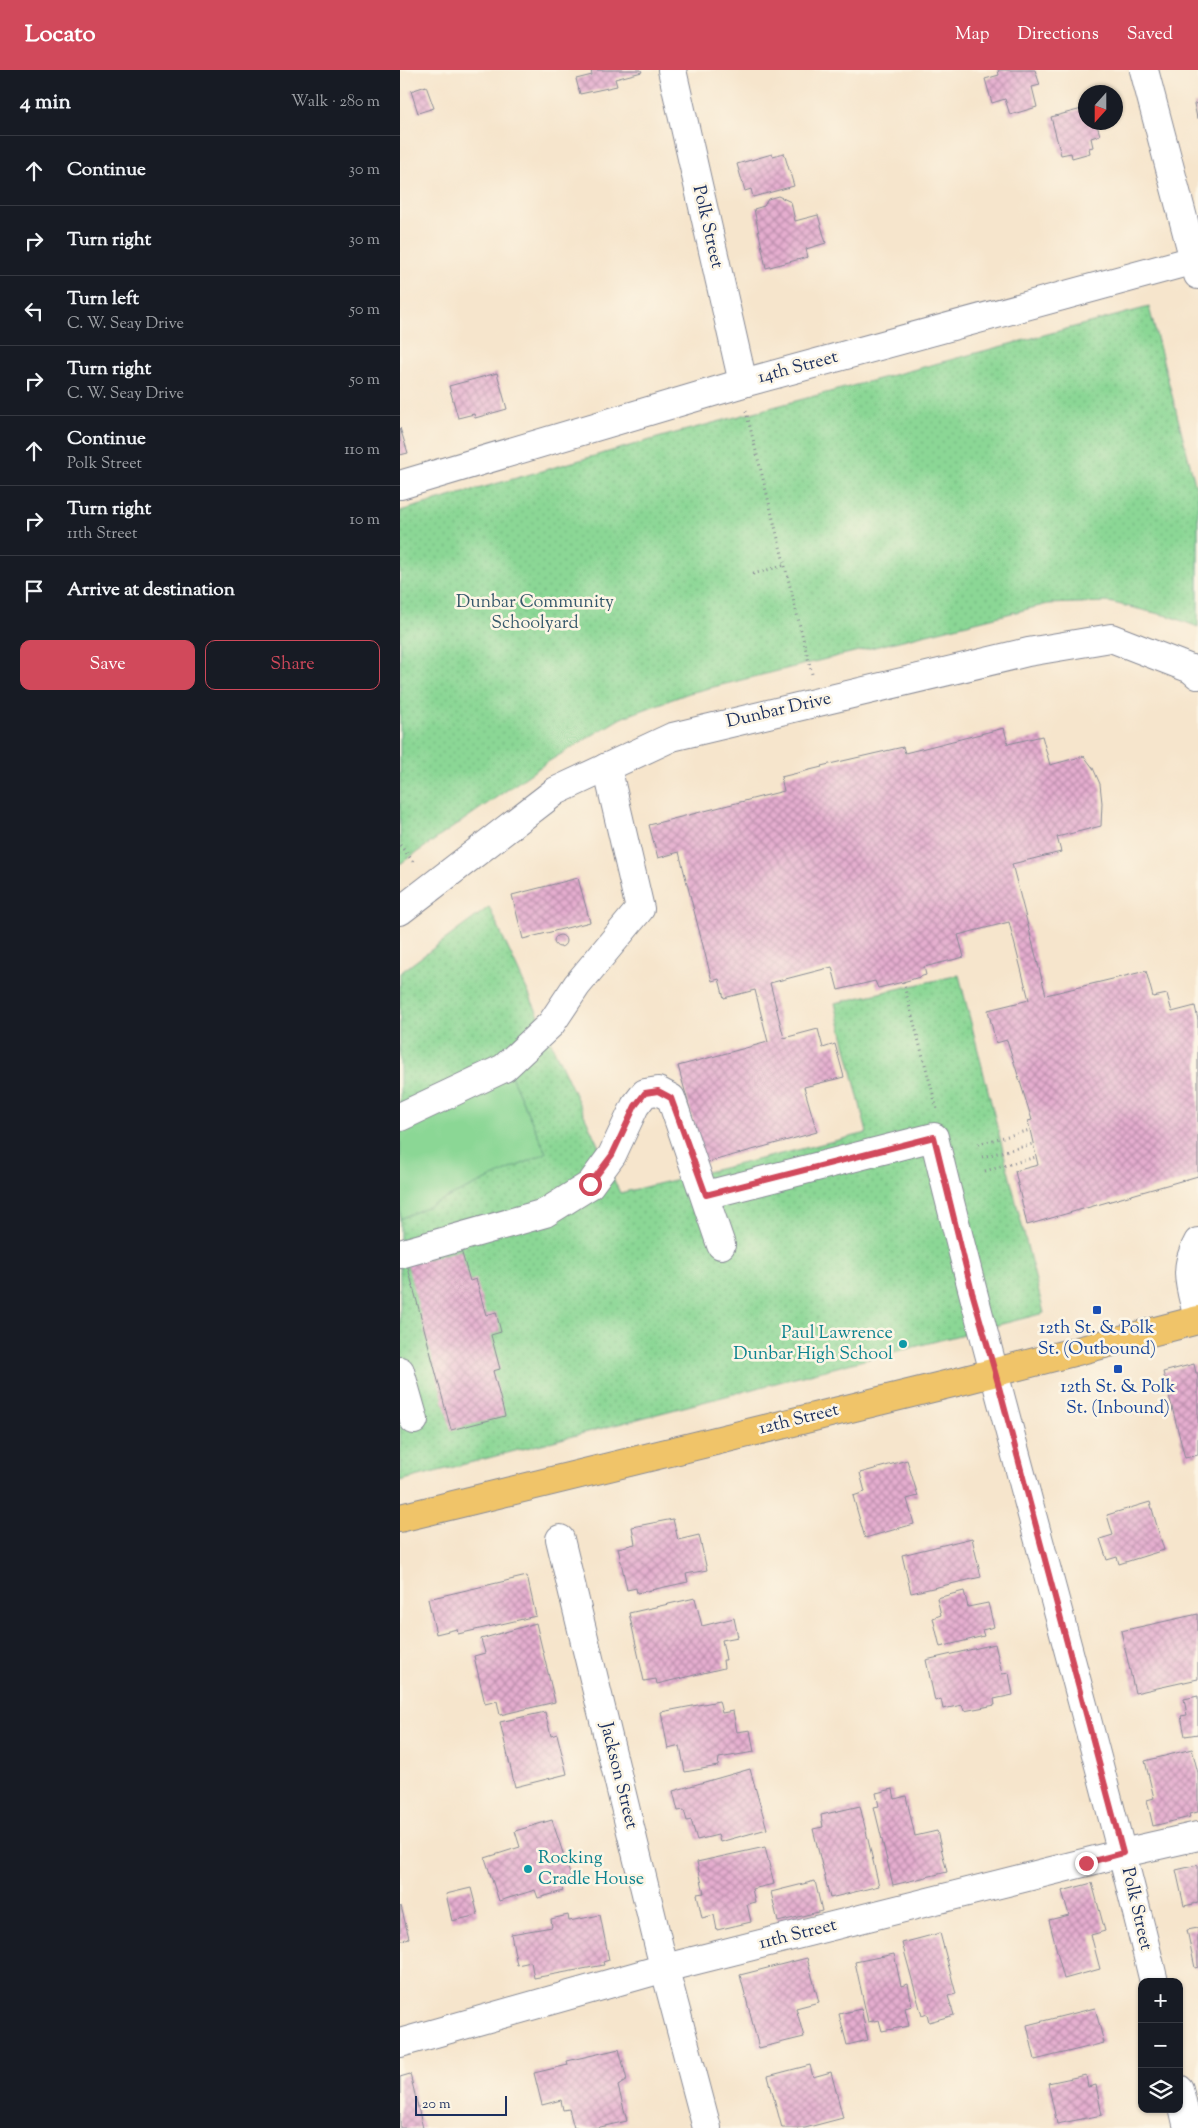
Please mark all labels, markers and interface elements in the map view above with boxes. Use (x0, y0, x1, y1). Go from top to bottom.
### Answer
text: Locato (25, 18, 96, 52)
text: Map (955, 22, 990, 48)
text: Directions (1018, 22, 1099, 48)
text: Saved (1127, 22, 1173, 48)
north arrow (1078, 85, 1123, 130)
text: 4 min (20, 88, 71, 118)
text: Walk · 280 m (291, 91, 380, 114)
icon: ahead (20, 157, 48, 185)
text: Continue (67, 157, 146, 184)
text: 30 m (349, 159, 380, 182)
street label: Polk Street (685, 183, 729, 271)
icon: right (20, 227, 48, 255)
text: Turn right (67, 227, 151, 254)
text: 30 m (349, 229, 380, 252)
text: Turn left (67, 286, 139, 313)
icon: left (20, 297, 48, 325)
text: 50 m (349, 299, 380, 322)
text: C. W. Seay Drive (67, 313, 184, 336)
street label: 14th Street (755, 345, 841, 391)
text: Turn right (67, 356, 151, 383)
icon: right (20, 367, 48, 395)
text: 50 m (349, 369, 380, 392)
text: C. W. Seay Drive (67, 383, 184, 406)
text: Continue (67, 426, 146, 453)
icon: ahead (20, 437, 48, 465)
text: 110 m (344, 439, 380, 462)
text: Polk Street (67, 453, 142, 476)
text: Turn right (67, 496, 151, 523)
icon: right (20, 507, 48, 535)
text: 10 m (350, 509, 380, 532)
text: 11th Street (67, 523, 137, 546)
icon: arrive (20, 577, 48, 605)
text: Arrive at destination (67, 577, 235, 604)
park label: Dunbar Community Schoolyard (456, 590, 614, 637)
button: Save (20, 640, 195, 690)
button: Share (205, 640, 380, 690)
street label: Dunbar Drive (724, 686, 834, 736)
route start (579, 1173, 602, 1196)
marker: 12th St. & Polk St. (Outbound) (1091, 1304, 1103, 1316)
place label: 12th St. & Polk St. (Outbound) (1038, 1316, 1156, 1363)
place label: Paul Lawrence Dunbar High School (733, 1321, 893, 1368)
marker: Paul Lawrence Dunbar High School (897, 1338, 909, 1350)
marker: 12th St. & Polk St. (Inbound) (1112, 1363, 1124, 1375)
place label: 12th St. & Polk St. (Inbound) (1060, 1375, 1176, 1422)
street label: 12th Street (756, 1398, 842, 1442)
street label: Jackson Street (592, 1719, 644, 1832)
place label: Rocking Cradle House (538, 1846, 644, 1893)
route end (1075, 1852, 1098, 1875)
marker: Rocking Cradle House (522, 1863, 534, 1875)
street label: Polk Street (1114, 1865, 1158, 1953)
street label: 11th Street (756, 1913, 840, 1957)
map controls (1138, 1978, 1183, 2113)
button: + (1138, 1978, 1183, 2023)
button: − (1138, 2023, 1183, 2068)
button: layers (1138, 2068, 1183, 2113)
scale bar (415, 2093, 508, 2116)
text: 20 m (422, 2095, 451, 2115)

